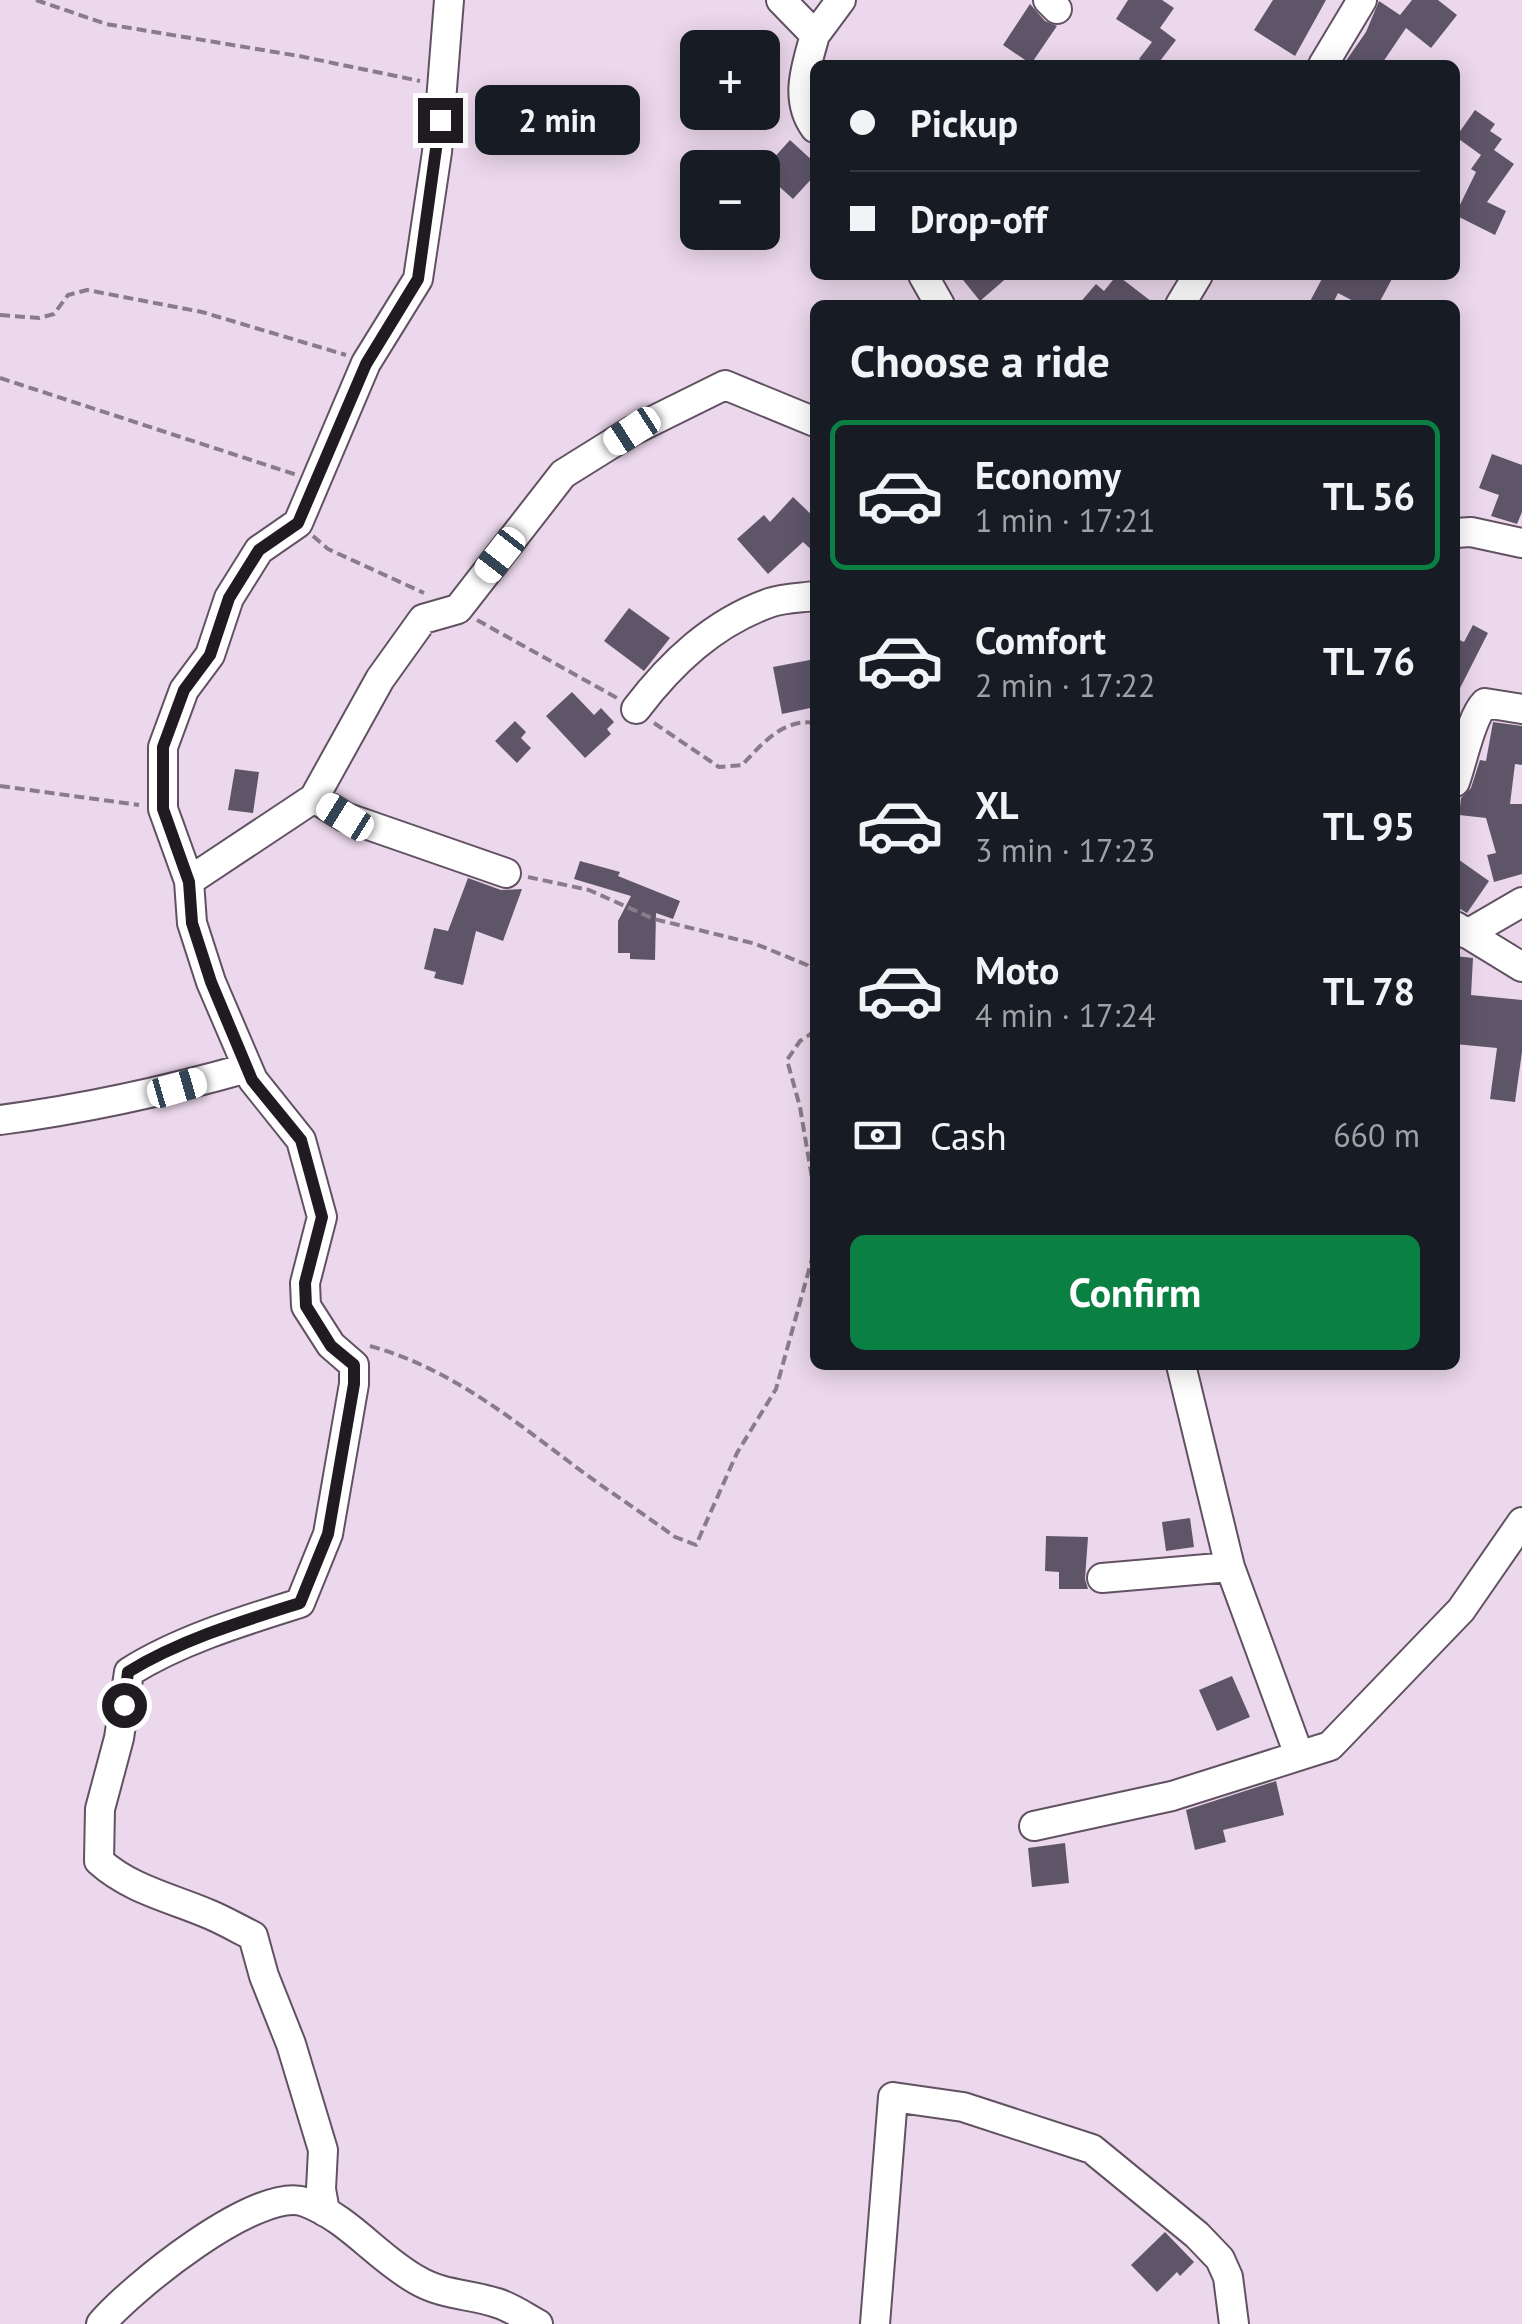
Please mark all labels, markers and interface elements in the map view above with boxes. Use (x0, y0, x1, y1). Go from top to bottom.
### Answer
map controls (680, 30, 780, 250)
button: + (680, 30, 780, 130)
callout: 2 min (475, 85, 640, 155)
route end (418, 98, 463, 143)
text: Pickup (910, 98, 1018, 147)
text: 2 min (518, 99, 597, 141)
button: − (680, 150, 780, 250)
text: Drop-off (910, 194, 1047, 243)
text: Choose a ride (850, 331, 1110, 389)
car (599, 402, 665, 460)
icon: car (855, 450, 945, 540)
text: Economy (975, 450, 1121, 499)
text: TL 56 (1323, 471, 1415, 520)
text: 1 min · 17:21 (975, 499, 1155, 541)
car (470, 522, 530, 588)
icon: car (855, 615, 945, 705)
text: Comfort (975, 615, 1106, 664)
text: TL 76 (1323, 636, 1415, 685)
text: 2 min · 17:22 (975, 664, 1155, 706)
icon: car (855, 780, 945, 870)
text: XL (975, 780, 1019, 829)
car (312, 788, 378, 846)
text: TL 95 (1323, 801, 1415, 850)
text: 3 min · 17:23 (975, 829, 1155, 871)
icon: car (855, 945, 945, 1035)
text: Moto (975, 945, 1059, 994)
text: TL 78 (1323, 966, 1415, 1015)
text: 4 min · 17:24 (975, 994, 1155, 1036)
car (144, 1065, 210, 1111)
icon: cash (850, 1108, 905, 1163)
text: Cash (930, 1111, 1007, 1160)
text: 660 m (1333, 1114, 1420, 1156)
button: Confirm (850, 1235, 1420, 1350)
route start (102, 1683, 147, 1728)

